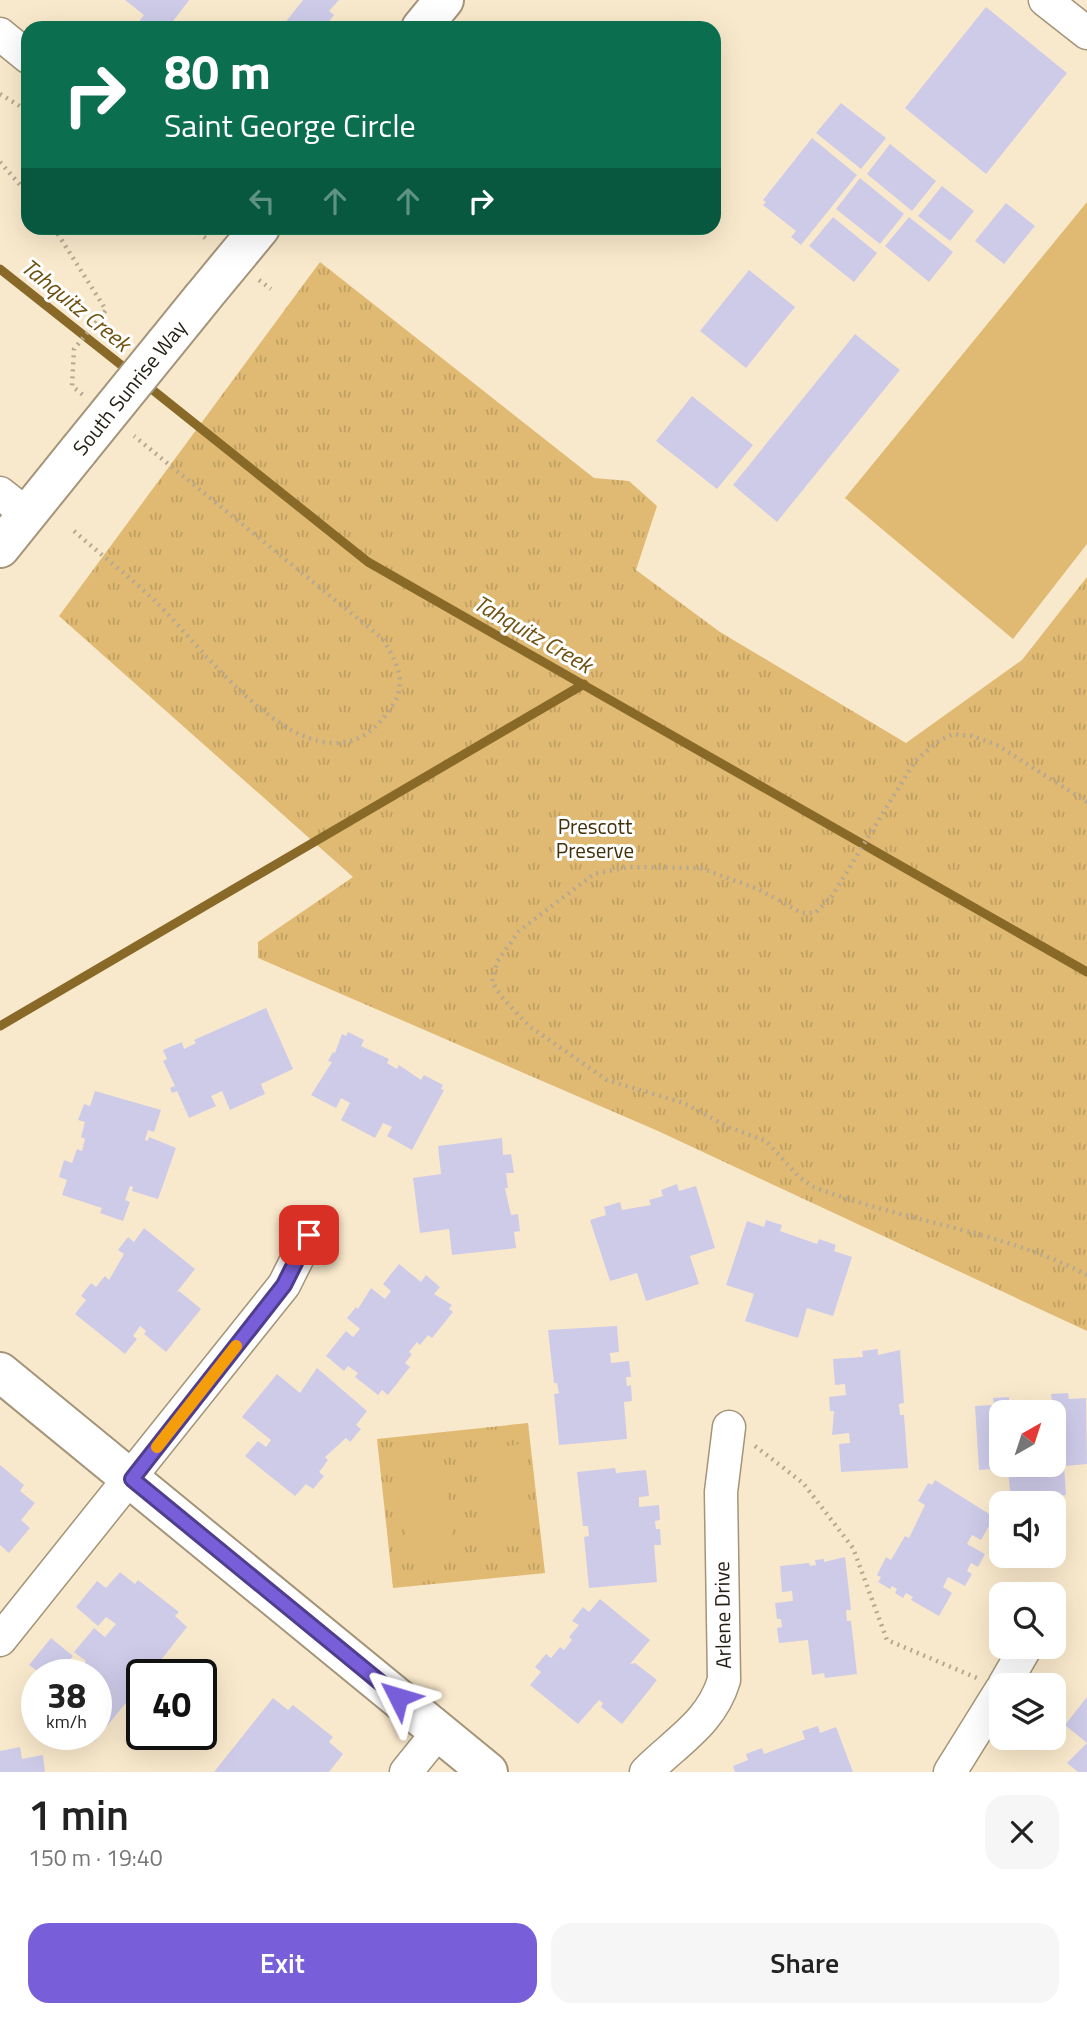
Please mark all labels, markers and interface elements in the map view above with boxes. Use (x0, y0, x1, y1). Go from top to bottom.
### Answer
text: 80 m (164, 33, 271, 108)
icon: right (49, 49, 140, 140)
text: Saint George Circle (164, 101, 416, 149)
icon: left (243, 182, 281, 220)
icon: ahead (316, 182, 354, 220)
icon: ahead (389, 182, 427, 220)
icon: right (462, 182, 500, 220)
water label: Tahquitz Creek (14, 250, 141, 361)
street label: South Sunrise Way (64, 313, 194, 462)
water label: Tahquitz Creek (467, 586, 601, 683)
park label: Prescott Preserve (556, 810, 634, 866)
pin (279, 1205, 339, 1265)
icon: arrive (290, 1216, 328, 1254)
north arrow (989, 1400, 1066, 1477)
map controls (989, 1400, 1066, 1750)
button: sound (989, 1491, 1066, 1568)
street label: Arlene Drive (705, 1561, 739, 1669)
button: search (989, 1582, 1066, 1659)
speed limit sign: 40 (126, 1659, 217, 1750)
position arrow (361, 1660, 435, 1734)
text: 38 (47, 1668, 86, 1722)
button: layers (989, 1673, 1066, 1750)
text: km/h (46, 1708, 87, 1735)
text: 1 min (28, 1782, 129, 1846)
button: close (985, 1795, 1059, 1869)
text: 150 m · 19:40 (28, 1840, 163, 1875)
button: Exit (28, 1923, 537, 2003)
button: Share (551, 1923, 1059, 2003)

